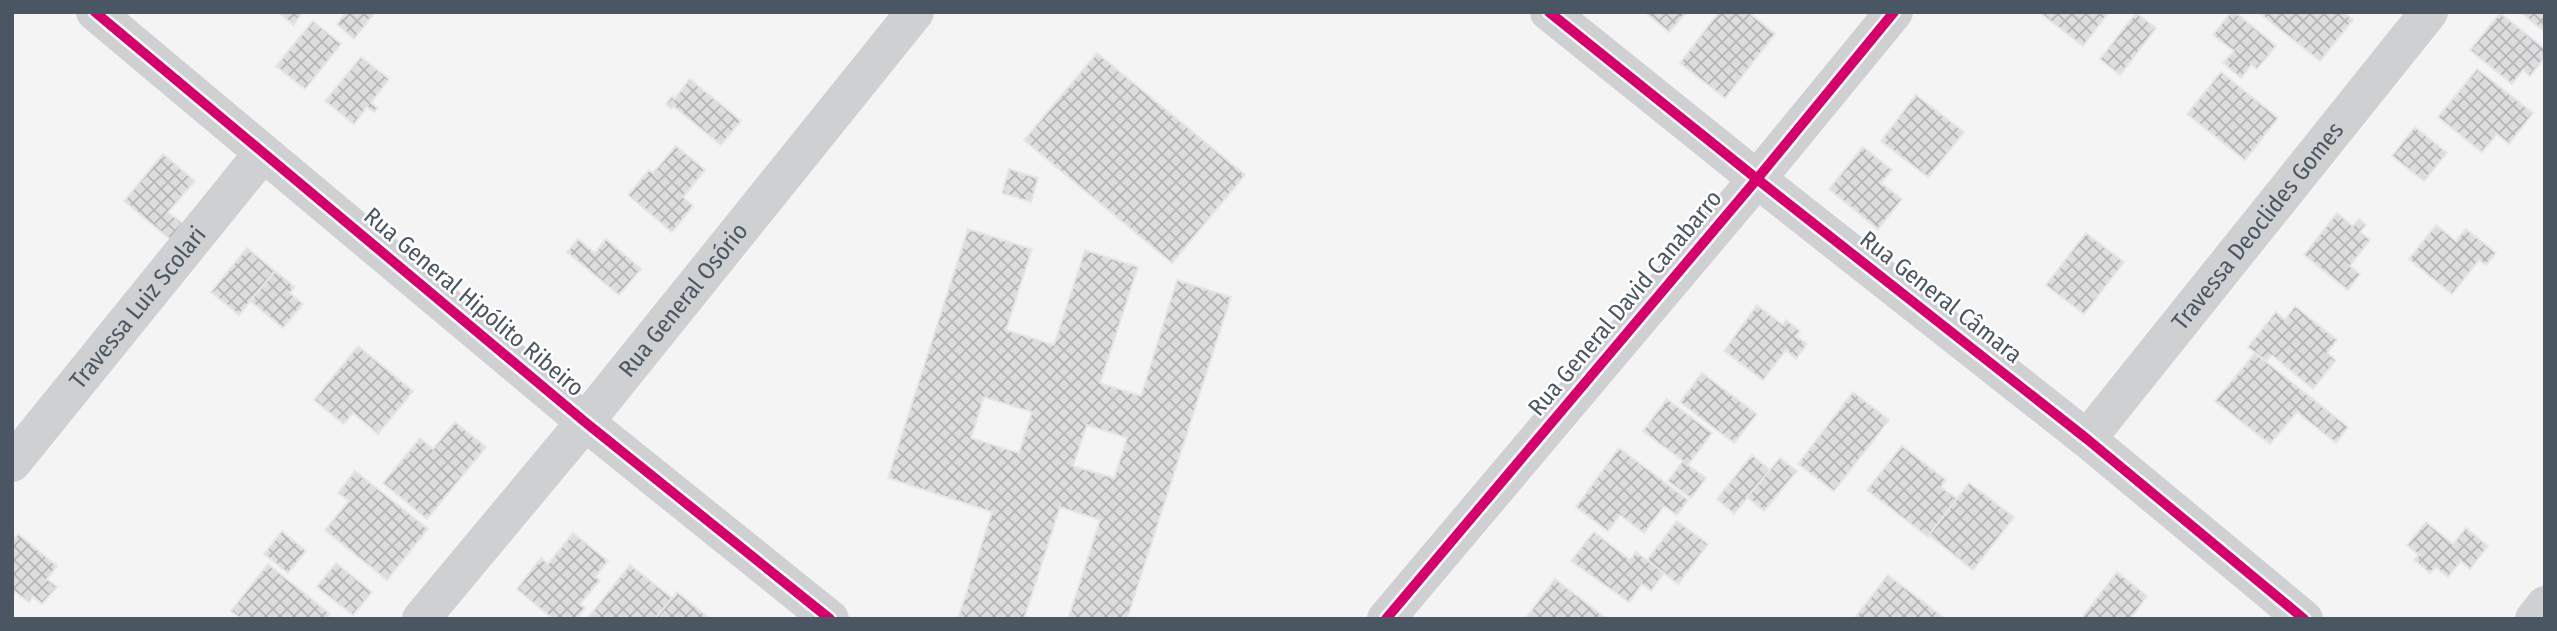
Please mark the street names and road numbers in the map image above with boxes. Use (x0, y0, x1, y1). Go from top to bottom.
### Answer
street label: Travessa Deoclides Gomes (2166, 116, 2349, 335)
street label: Rua General David Canabarro (1522, 185, 1728, 421)
street label: Rua General Hipólito Ribeiro (358, 202, 590, 402)
street label: Rua General Osório (613, 217, 754, 382)
street label: Travessa Luiz Scolari (64, 221, 212, 394)
street label: Rua General Câmara (1855, 225, 2027, 369)

